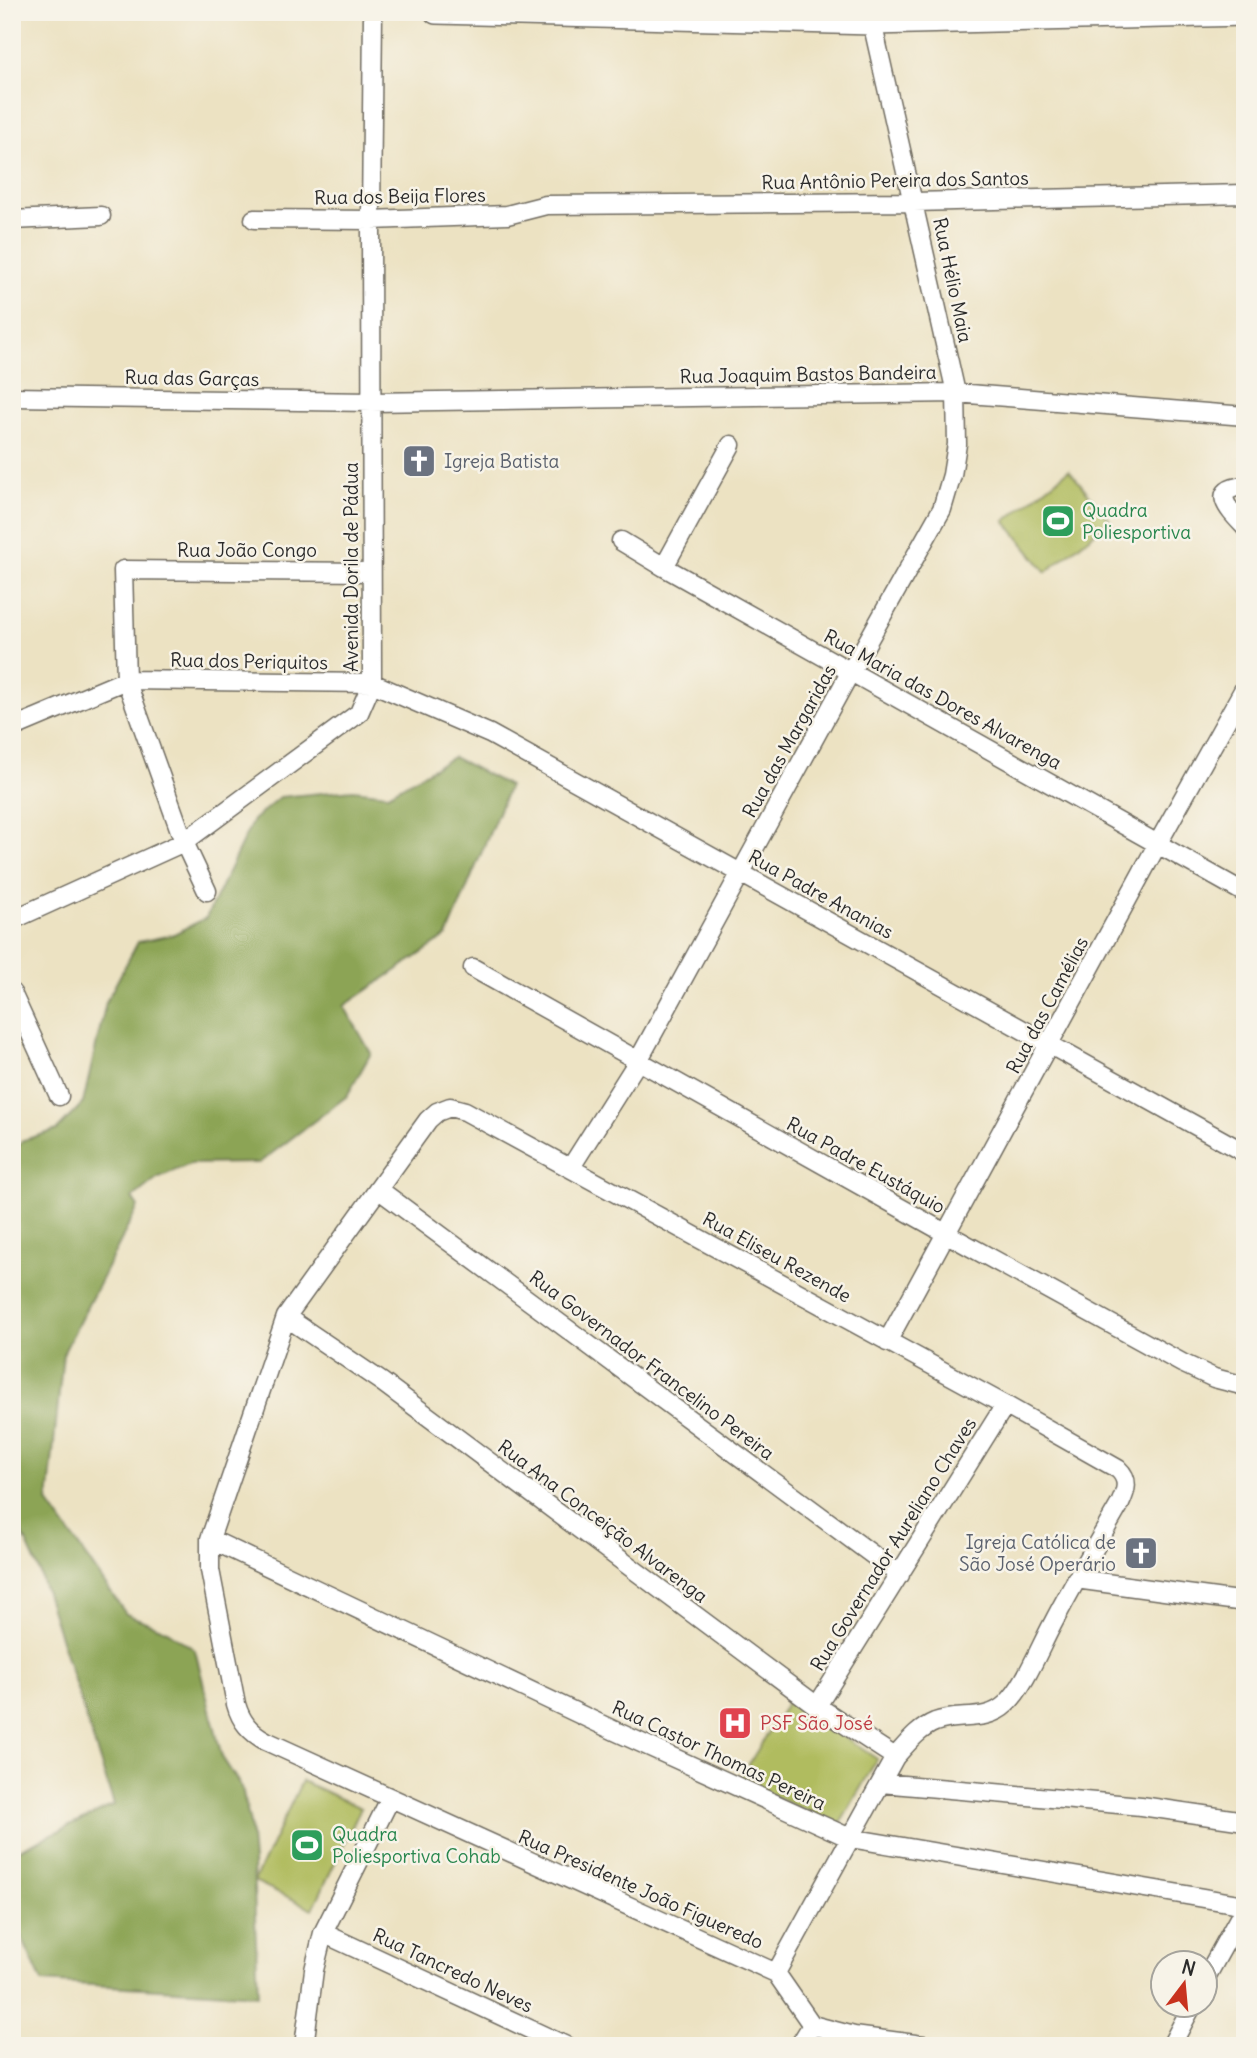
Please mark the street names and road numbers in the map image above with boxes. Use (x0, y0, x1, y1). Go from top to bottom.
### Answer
street label: Rua Antônio Pereira dos Santos (761, 166, 1029, 194)
street label: Rua dos Beija Flores (314, 183, 486, 209)
street label: Rua Hélio Maia (928, 215, 978, 345)
street label: Rua Joaquim Bastos Bandeira (679, 360, 937, 388)
street label: Rua das Garças (124, 365, 260, 391)
street label: Avenida Dorila de Pádua (339, 462, 363, 672)
street label: Rua João Congo (177, 538, 317, 562)
street label: Rua Maria das Dores Alvarenga (820, 624, 1066, 775)
street label: Rua dos Periquitos (170, 648, 328, 674)
street label: Rua das Margaridas (737, 660, 841, 822)
street label: Rua Padre Ananias (744, 844, 898, 944)
street label: Rua das Camélias (1001, 932, 1093, 1078)
street label: Rua Padre Eustáquio (783, 1111, 949, 1219)
street label: Rua Eliseu Rezende (699, 1206, 855, 1308)
street label: Rua Governador Francelino Pereira (525, 1265, 779, 1465)
street label: Rua Governador Aureliano Chaves (805, 1413, 981, 1675)
street label: Rua Ana Conceição Alvarenga (493, 1434, 713, 1608)
street label: Rua Castor Thomas Pereira (608, 1695, 830, 1815)
street label: Rua Presidente João Figueredo (515, 1824, 767, 1954)
street label: Rua Tancredo Neves (369, 1922, 537, 2018)

